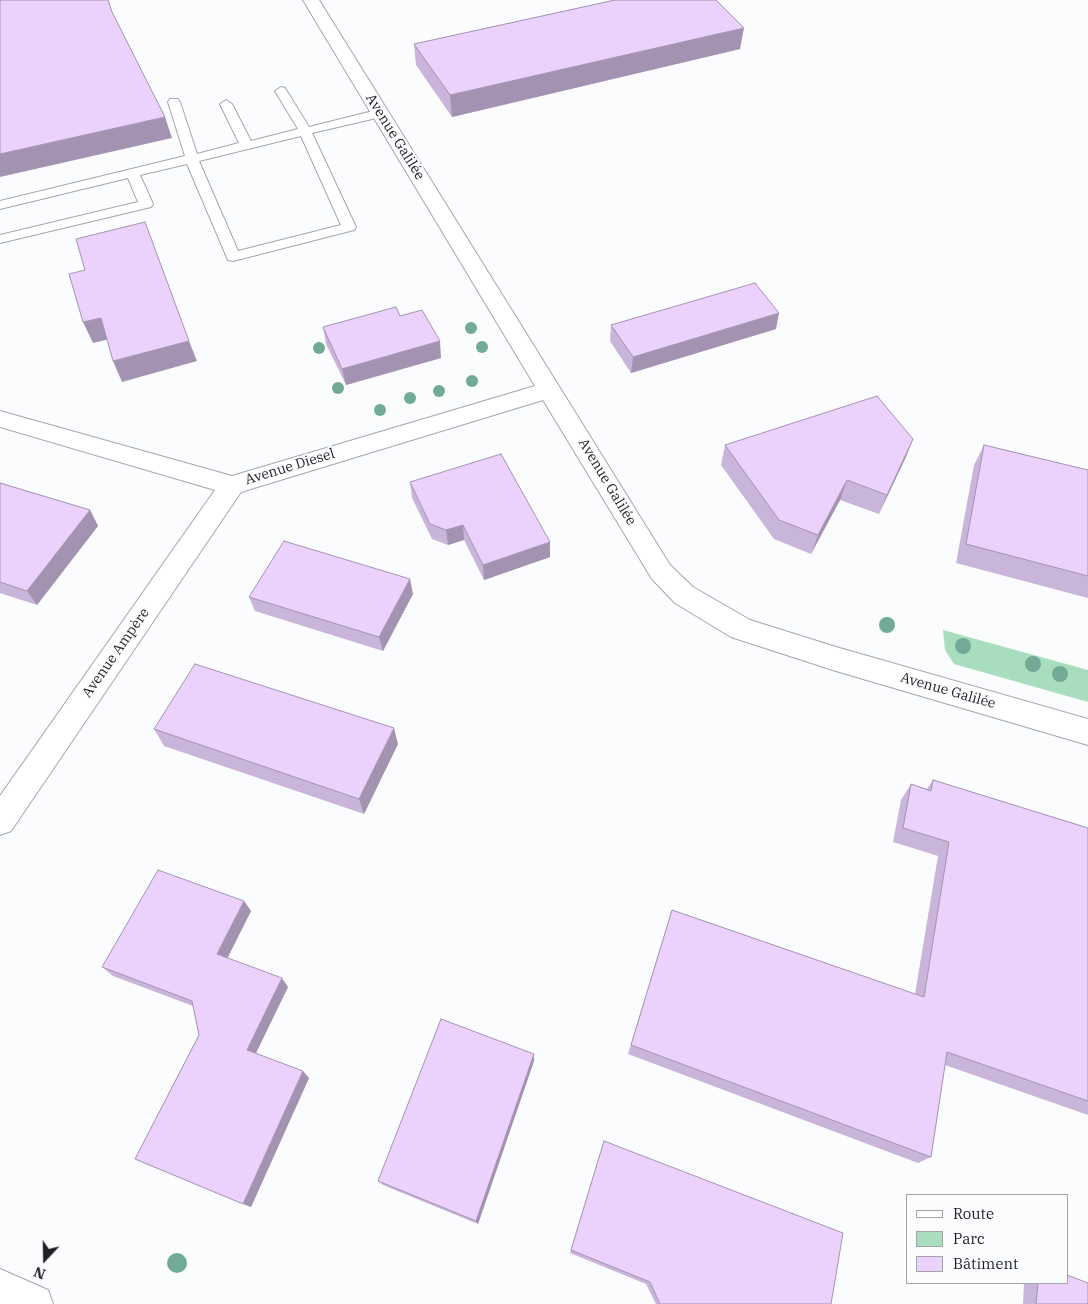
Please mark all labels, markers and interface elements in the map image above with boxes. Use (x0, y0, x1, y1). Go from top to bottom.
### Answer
street label: Avenue Galilée (362, 91, 428, 183)
street label: Avenue Galilée (575, 436, 639, 528)
street label: Avenue Diesel (243, 445, 337, 489)
street label: Avenue Ampère (79, 605, 153, 701)
street label: Avenue Galilée (899, 669, 997, 713)
legend (906, 1194, 1068, 1284)
text: Route (953, 1204, 994, 1223)
text: Parc (953, 1229, 985, 1248)
north arrow (20, 1234, 70, 1284)
text: Bâtiment (953, 1254, 1018, 1273)
text: N (31, 1263, 48, 1283)

